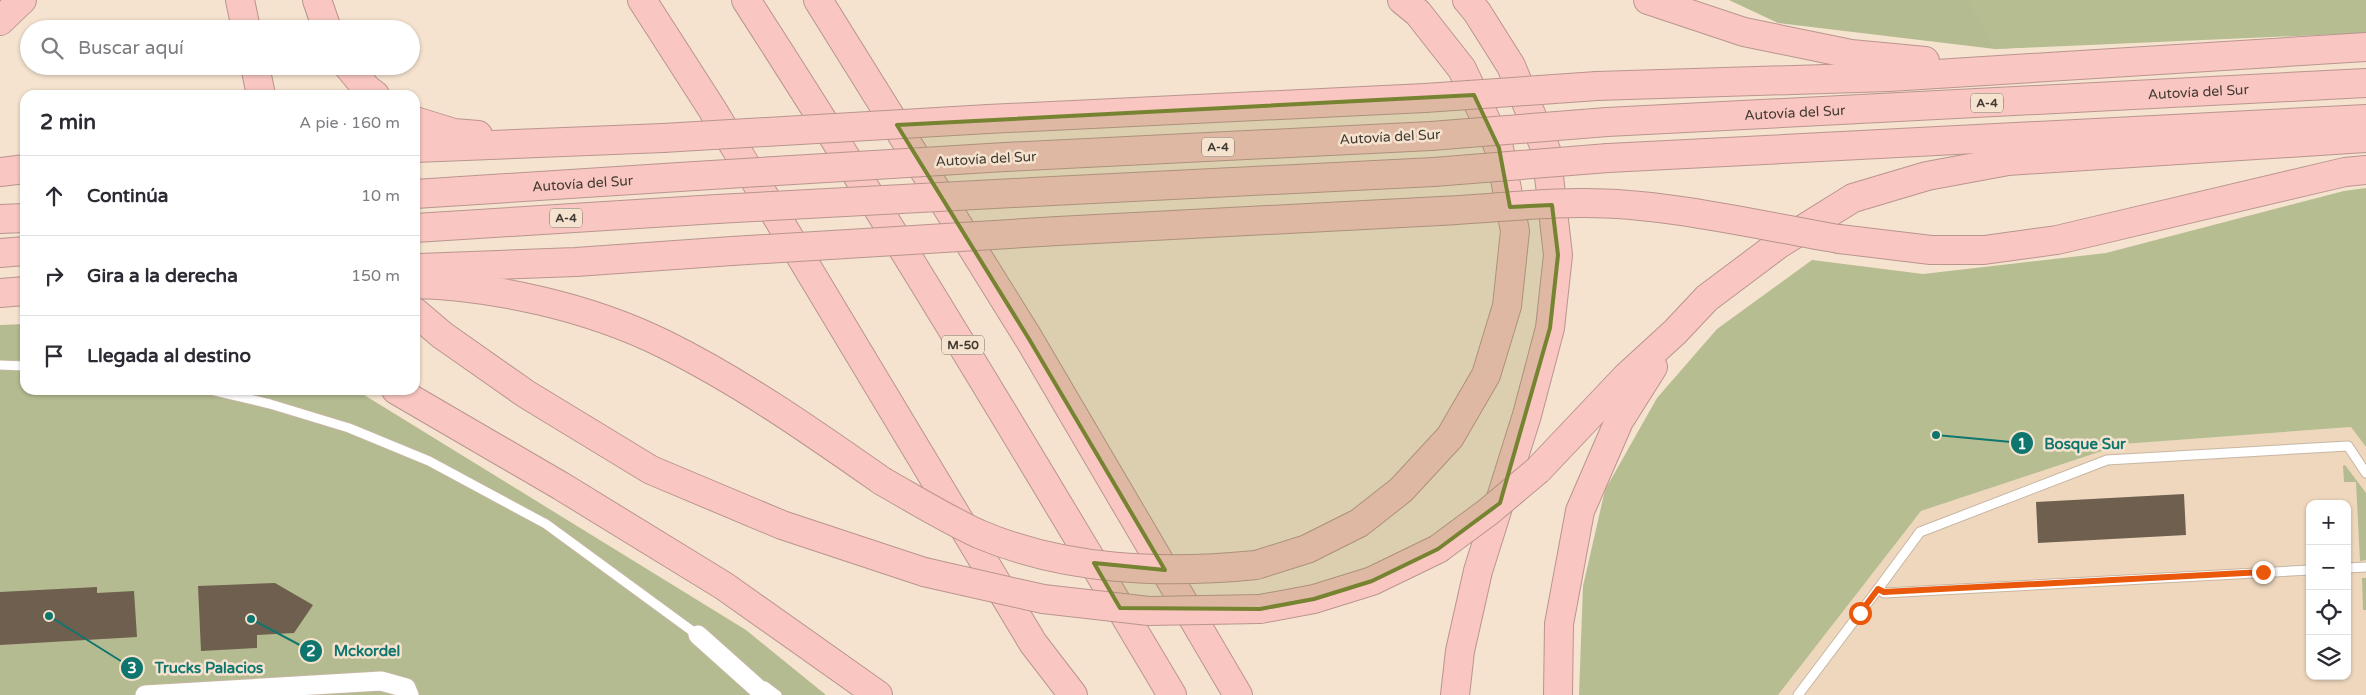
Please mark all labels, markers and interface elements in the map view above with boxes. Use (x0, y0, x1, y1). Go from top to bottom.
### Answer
search box (20, 20, 420, 75)
icon: search (38, 34, 66, 62)
text: Buscar aquí (78, 37, 184, 59)
street label: Autovía del Sur (2147, 81, 2250, 103)
road number: A-4 (1971, 94, 2003, 112)
street label: Autovía del Sur (1744, 101, 1846, 123)
text: 2 min (40, 110, 96, 135)
text: A pie · 160 m (299, 113, 400, 133)
street label: Autovía del Sur (1339, 126, 1442, 148)
road number: A-4 (1202, 138, 1234, 156)
street label: Autovía del Sur (935, 148, 1038, 170)
street label: Autovía del Sur (532, 171, 634, 195)
icon: ahead (40, 182, 68, 210)
text: Continúa (87, 185, 169, 207)
text: 10 m (361, 186, 400, 206)
road number: A-4 (550, 208, 582, 228)
icon: right (40, 262, 68, 290)
text: Gira a la derecha (87, 265, 238, 287)
text: 150 m (351, 266, 400, 286)
road number: M-50 (942, 336, 984, 354)
icon: arrive (40, 342, 68, 370)
text: Llegada al destino (87, 345, 251, 367)
callout: Bosque Sur (2009, 428, 2136, 458)
text: 1 (2017, 435, 2027, 453)
text: Bosque Sur (2044, 435, 2126, 454)
map controls (2306, 500, 2351, 680)
button: + (2306, 500, 2351, 545)
button: − (2306, 545, 2351, 590)
route end (2252, 561, 2275, 584)
button: locate (2306, 590, 2351, 635)
route start (1849, 602, 1872, 625)
button: layers (2306, 635, 2351, 680)
callout: Mckordel (299, 636, 410, 666)
text: 2 (306, 642, 316, 660)
text: Mckordel (334, 642, 400, 660)
callout: Trucks Palacios (120, 653, 273, 683)
text: 3 (127, 659, 137, 677)
text: Trucks Palacios (154, 659, 263, 677)

